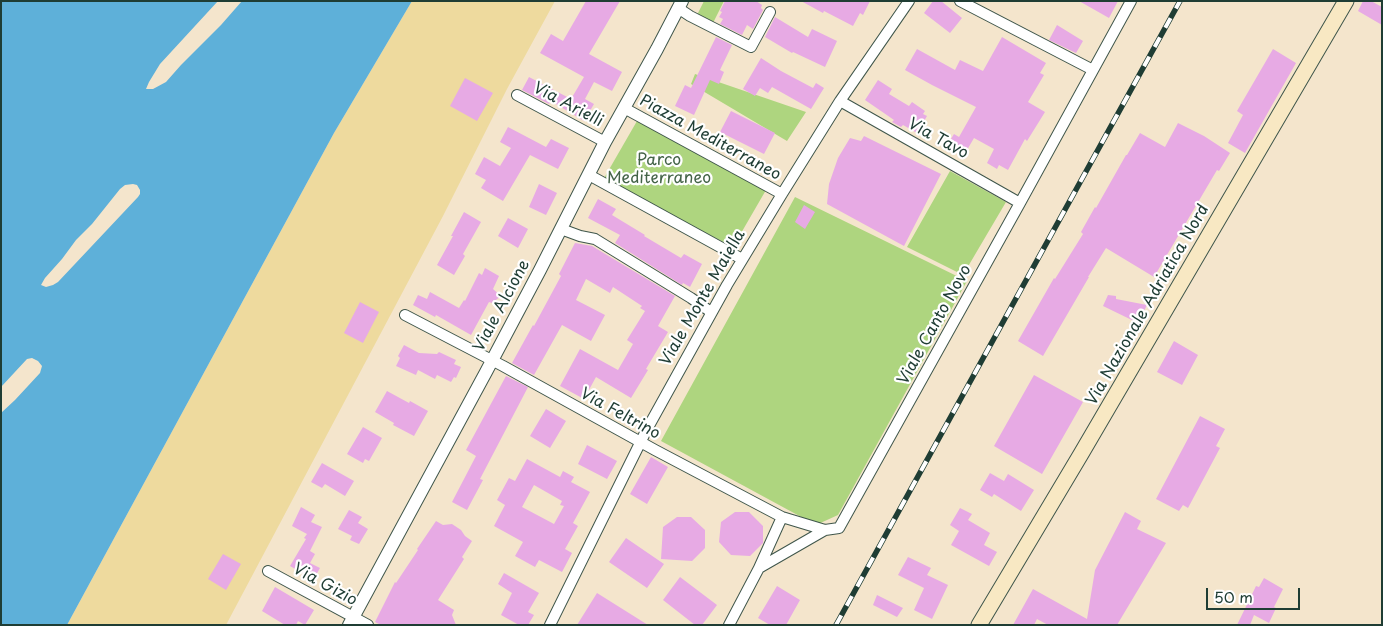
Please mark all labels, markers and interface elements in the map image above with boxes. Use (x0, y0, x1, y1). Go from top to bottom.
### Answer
street label: Via Arielli (530, 79, 606, 131)
street label: Piazza Mediterraneo (636, 91, 784, 185)
street label: Via Tavo (904, 115, 972, 163)
park label: Parco Mediterraneo (607, 151, 711, 189)
street label: Via Nazionale Adriatica Nord (1082, 201, 1214, 409)
street label: Viale Monte Maiella (656, 227, 750, 369)
street label: Viale Alcione (470, 257, 534, 355)
street label: Viale Canto Novo (894, 262, 976, 388)
street label: Via Feltrino (577, 384, 663, 444)
street label: Via Gizio (290, 560, 360, 610)
scale bar (1208, 578, 1302, 610)
text: 50 m (1214, 585, 1253, 608)

